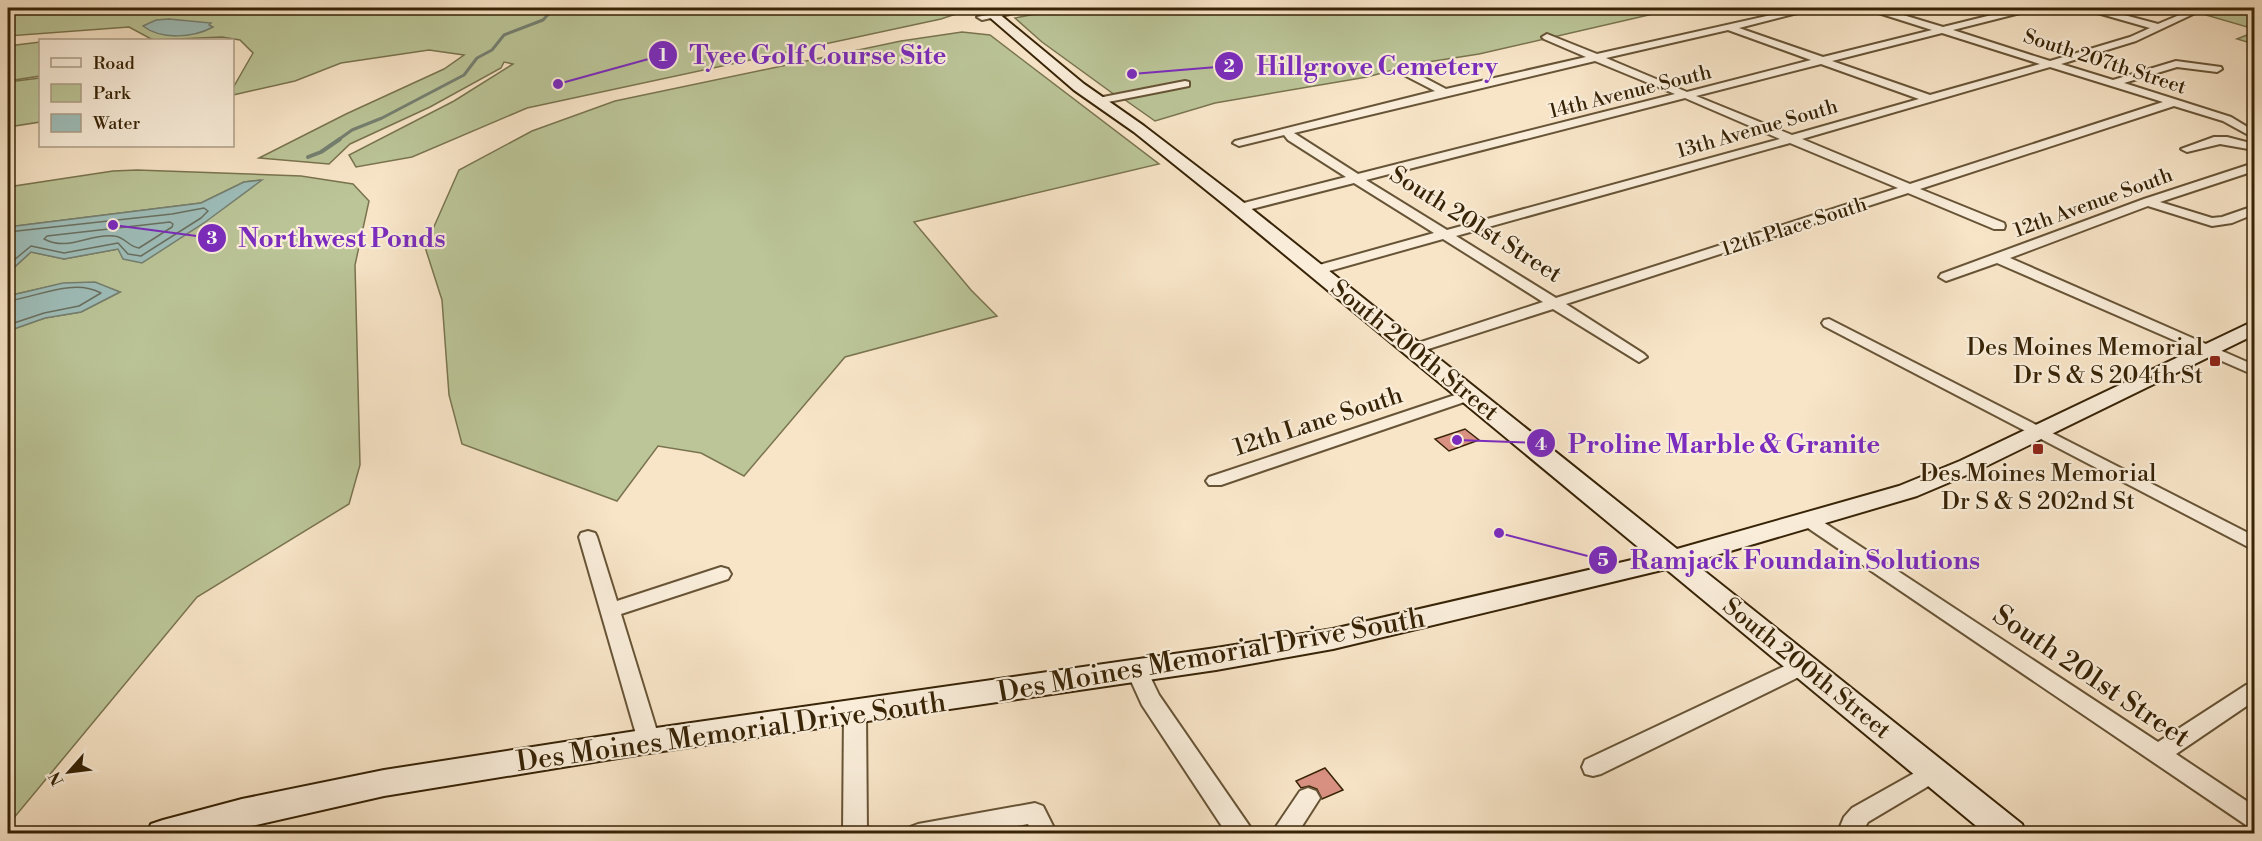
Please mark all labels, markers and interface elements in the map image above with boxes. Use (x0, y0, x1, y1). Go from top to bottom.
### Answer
street label: South 207th Street (2020, 24, 2189, 101)
callout: Tyee Golf Course Site (648, 33, 959, 77)
legend (39, 39, 234, 147)
text: Tyee Golf Course Site (689, 40, 947, 72)
text: 1 (659, 44, 668, 67)
callout: Hillgrove Cemetery (1214, 44, 1510, 88)
text: Hillgrove Cemetery (1256, 51, 1499, 83)
text: Road (93, 52, 136, 75)
text: 2 (1223, 55, 1235, 78)
street label: 14th Avenue South (1547, 60, 1714, 125)
text: Park (93, 82, 132, 105)
street label: 13th Avenue South (1674, 94, 1841, 164)
text: Water (92, 112, 141, 135)
street label: South 201st Street (1384, 160, 1568, 290)
street label: 12th Avenue South (2011, 163, 2176, 244)
street label: 12th Place South (1719, 192, 1870, 263)
callout: Northwest Ponds (197, 216, 458, 260)
text: Northwest Ponds (238, 223, 446, 255)
text: 3 (207, 227, 218, 250)
street label: South 200th Street (1324, 274, 1505, 428)
place label: Des Moines Memorial Dr S & S 204th St (1966, 333, 2203, 391)
marker: Des Moines Memorial Dr S & S 204th St (2208, 354, 2222, 368)
street label: 12th Lane South (1230, 380, 1407, 463)
callout: Proline Marble & Granite (1526, 421, 1892, 465)
text: Proline Marble & Granite (1568, 429, 1880, 461)
text: 4 (1535, 433, 1547, 456)
marker: Des Moines Memorial Dr S & S 202nd St (2031, 442, 2045, 456)
place label: Des Moines Memorial Dr S & S 202nd St (1920, 459, 2156, 517)
callout: Ramjack Foundain Solutions (1588, 538, 1992, 582)
text: Ramjack Foundain Solutions (1630, 545, 1980, 577)
text: 5 (1597, 549, 1609, 572)
street label: South 200th Street (1716, 592, 1897, 746)
street label: South 201st Street (1986, 597, 2197, 755)
street label: Des Moines Memorial Drive South (995, 601, 1428, 710)
street label: Des Moines Memorial Drive South (514, 685, 949, 780)
north arrow (39, 742, 99, 802)
text: N (45, 768, 68, 789)

